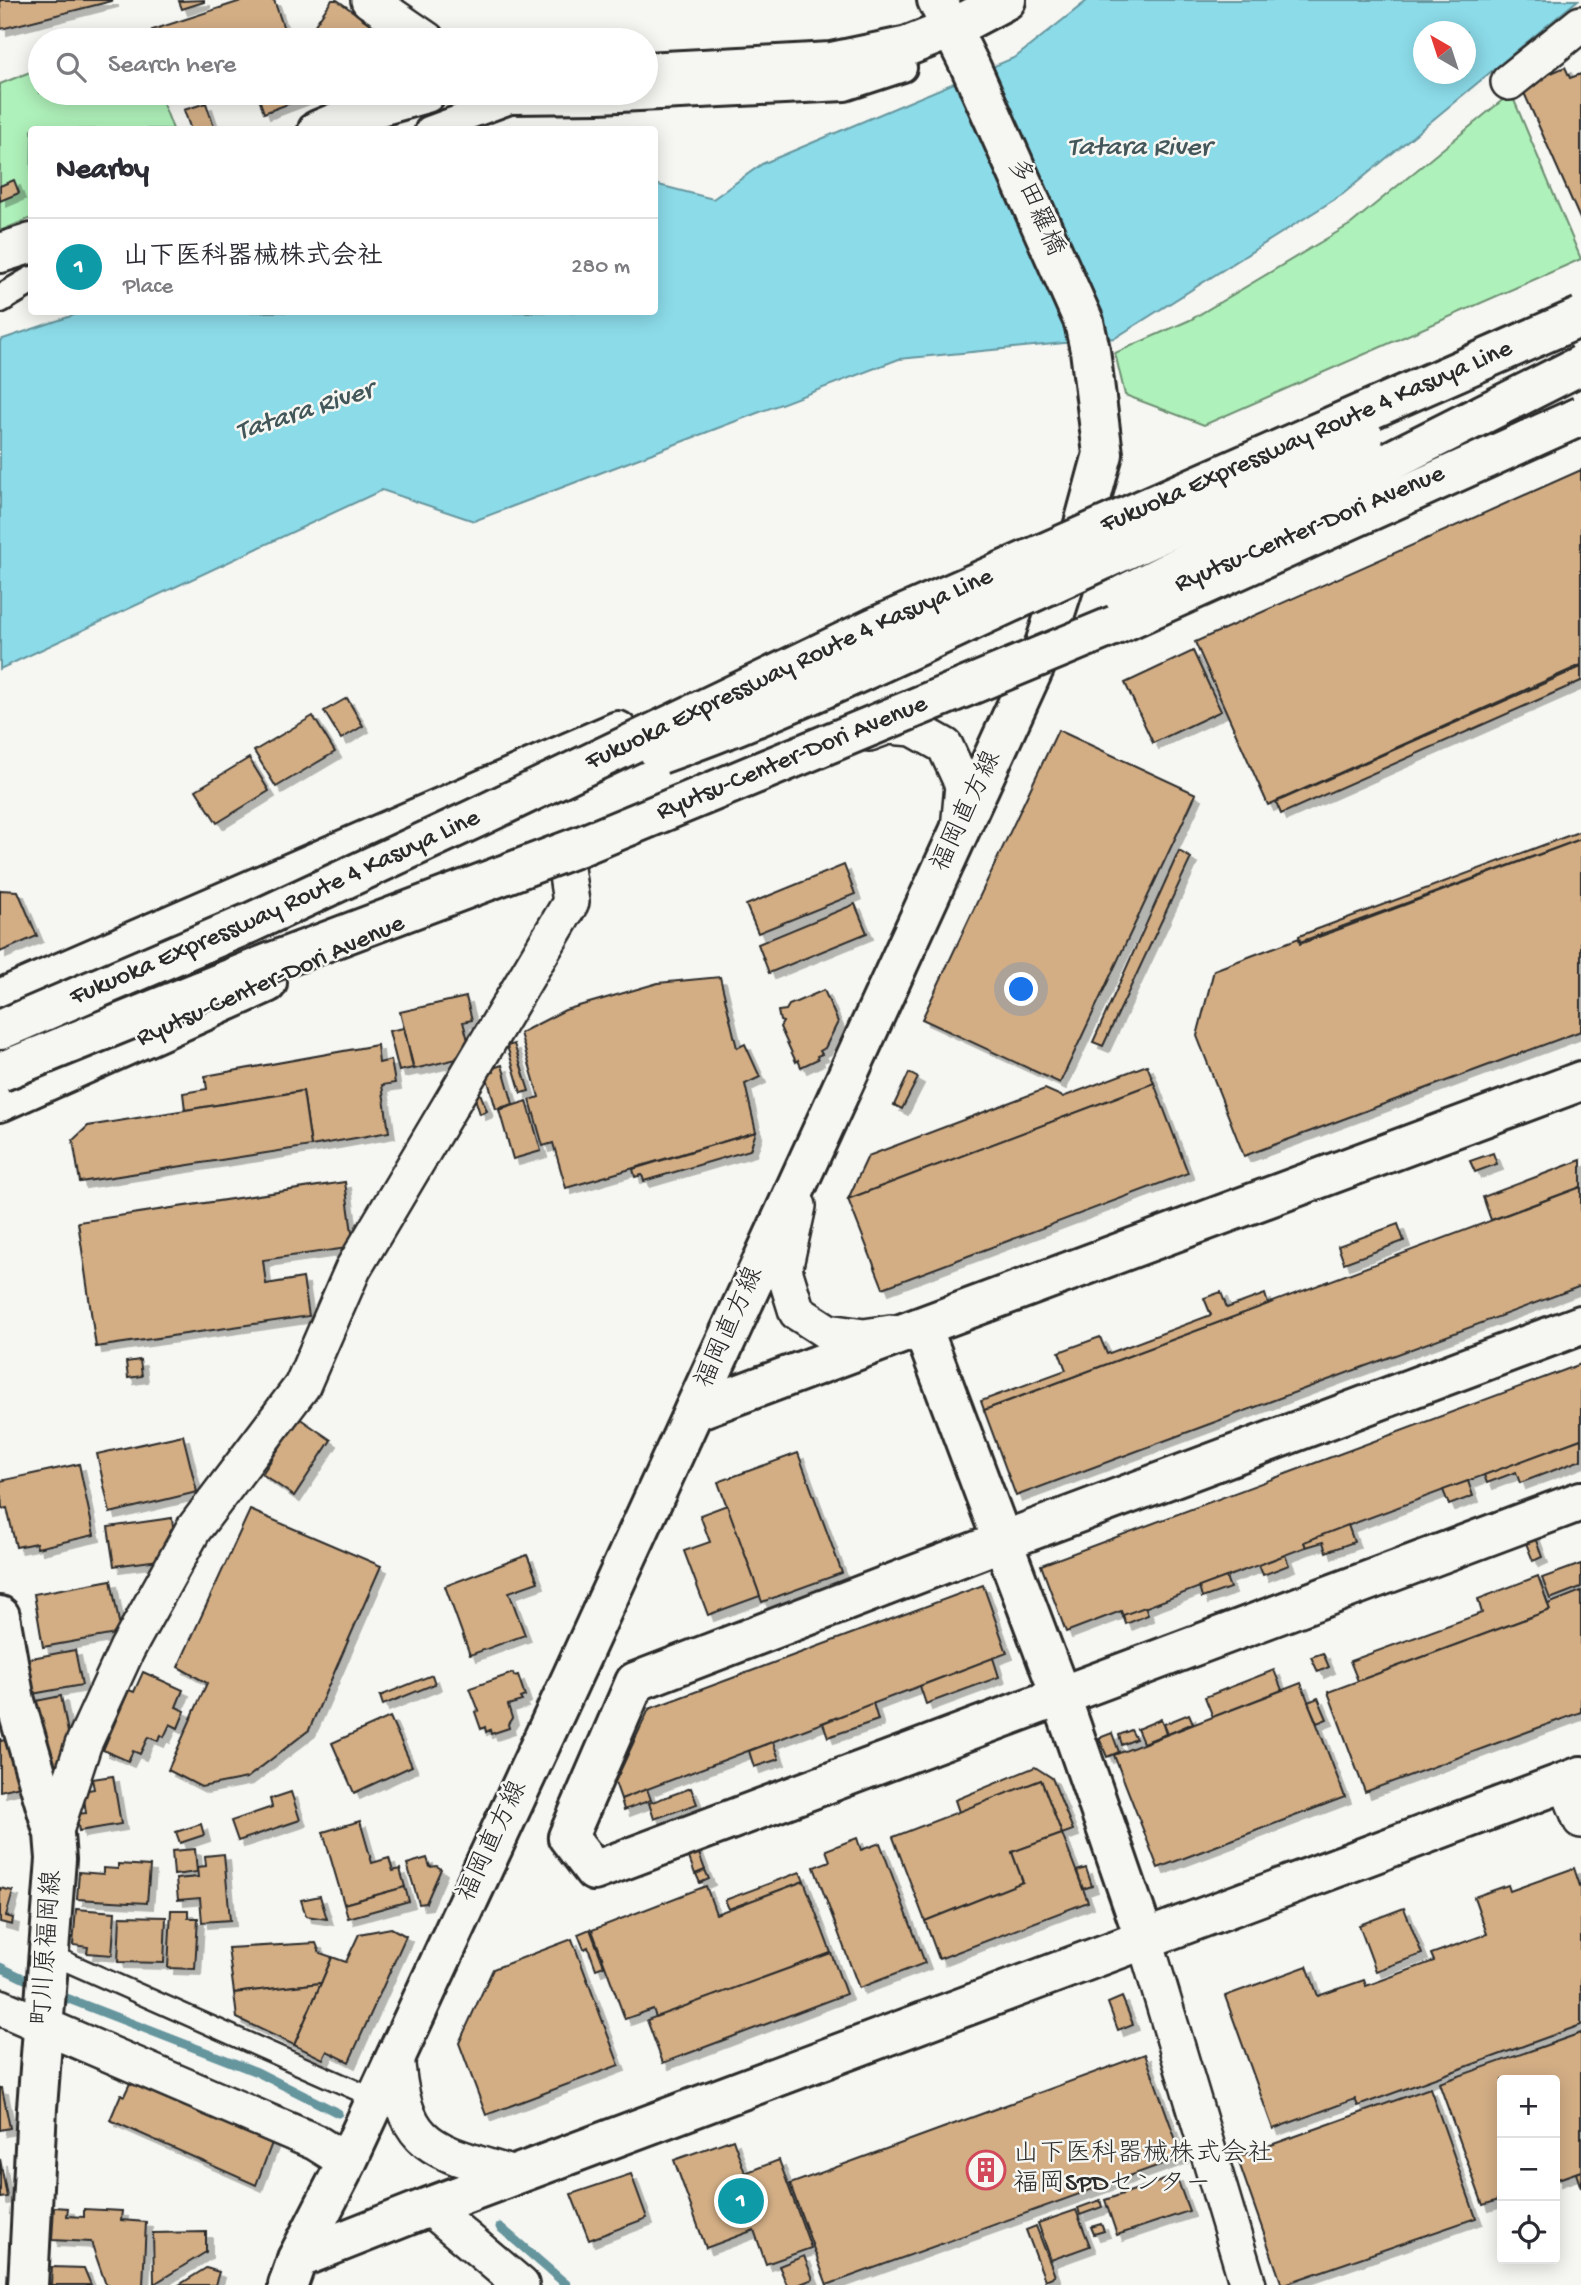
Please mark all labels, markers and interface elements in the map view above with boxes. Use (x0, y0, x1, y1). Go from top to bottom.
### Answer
north arrow (1413, 21, 1476, 84)
search box (28, 28, 658, 105)
icon: search (52, 48, 90, 86)
text: Search here (108, 51, 236, 82)
water label: Tatara River (1068, 132, 1215, 165)
street label: 多田羅橋 (999, 153, 1071, 262)
text: Nearby (56, 154, 149, 189)
text: 山下医科器械株式会社 (123, 243, 383, 274)
text: 1 (74, 254, 84, 281)
text: 280 m (571, 254, 630, 281)
text: Place (123, 274, 173, 301)
street label: Fukuoka Expressway Route 4 Kasuya Line (1095, 333, 1518, 542)
water label: Tatara River (232, 373, 383, 450)
street label: Ryutsu-Center-Dori Avenue (1170, 459, 1450, 601)
street label: Fukuoka Expressway Route 4 Kasuya Line (580, 561, 999, 779)
street label: Ryutsu-Center-Dori Avenue (652, 689, 933, 828)
street label: 福岡直方線 (925, 746, 1010, 877)
street label: Fukuoka Expressway Route 4 Kasuya Line (65, 802, 486, 1014)
street label: Ryutsu-Center-Dori Avenue (132, 909, 410, 1055)
your location (1004, 972, 1038, 1006)
street label: 福岡直方線 (689, 1261, 772, 1394)
street label: 福岡直方線 (451, 1776, 536, 1907)
street label: 町川原福岡線 (27, 1869, 70, 2027)
map controls (1497, 2075, 1560, 2264)
button: + (1497, 2075, 1560, 2138)
place label: 山下医科器械株式会社 福岡SPDセンター (1013, 2138, 1273, 2201)
button: − (1497, 2138, 1560, 2201)
building icon: 山下医科器械株式会社 福岡SPDセンター (965, 2149, 1007, 2191)
pin: 1 (718, 2175, 764, 2227)
button: locate (1497, 2201, 1560, 2264)

